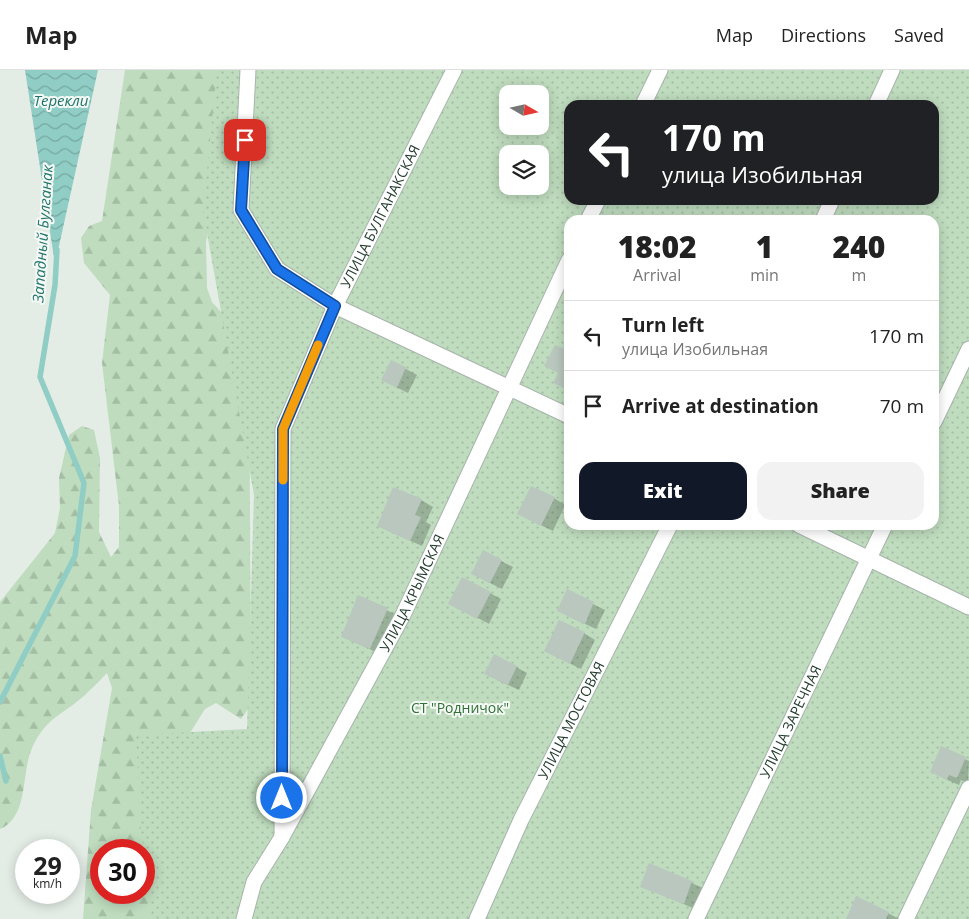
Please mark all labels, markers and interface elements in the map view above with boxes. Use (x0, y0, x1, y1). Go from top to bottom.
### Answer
text: Map (25, 18, 77, 51)
text: Map (716, 23, 753, 47)
text: Directions (781, 23, 866, 47)
text: Saved (894, 23, 944, 47)
north arrow (499, 85, 549, 135)
map controls (499, 85, 549, 195)
water label: Терекли (33, 90, 89, 110)
text: 170 m (662, 114, 766, 161)
pin (224, 119, 266, 161)
icon: left (579, 120, 644, 185)
icon: arrive (231, 126, 259, 154)
street label: УЛИЦА БУЛГАНАКСКАЯ (336, 141, 424, 291)
button: layers (499, 145, 549, 195)
text: улица Изобильная (662, 159, 863, 189)
water label: Западный Булганак (27, 164, 57, 304)
text: 18:02 (618, 226, 697, 267)
text: 1 (756, 226, 773, 267)
text: 240 (833, 226, 885, 267)
text: Arrival (633, 264, 681, 286)
text: min (750, 264, 779, 286)
text: m (852, 264, 866, 286)
text: Turn left (622, 312, 704, 338)
icon: left (579, 322, 607, 350)
text: 170 m (869, 323, 924, 349)
text: улица Изобильная (622, 338, 768, 360)
icon: arrive (579, 392, 607, 420)
text: Arrive at destination (622, 393, 819, 419)
text: 70 m (880, 393, 924, 419)
button: Exit (579, 462, 747, 520)
button: Share (757, 462, 924, 520)
street label: УЛИЦА КРЫМСКАЯ (375, 531, 448, 655)
street label: УЛИЦА МОСТОВАЯ (533, 658, 609, 782)
street label: УЛИЦА ЗАРЕЧНАЯ (755, 662, 825, 781)
park label: СТ "Родничок" (411, 698, 509, 717)
position arrow (255, 771, 307, 823)
speed limit sign: 30 (90, 839, 155, 904)
text: 29 (33, 848, 62, 882)
text: km/h (33, 875, 62, 892)

